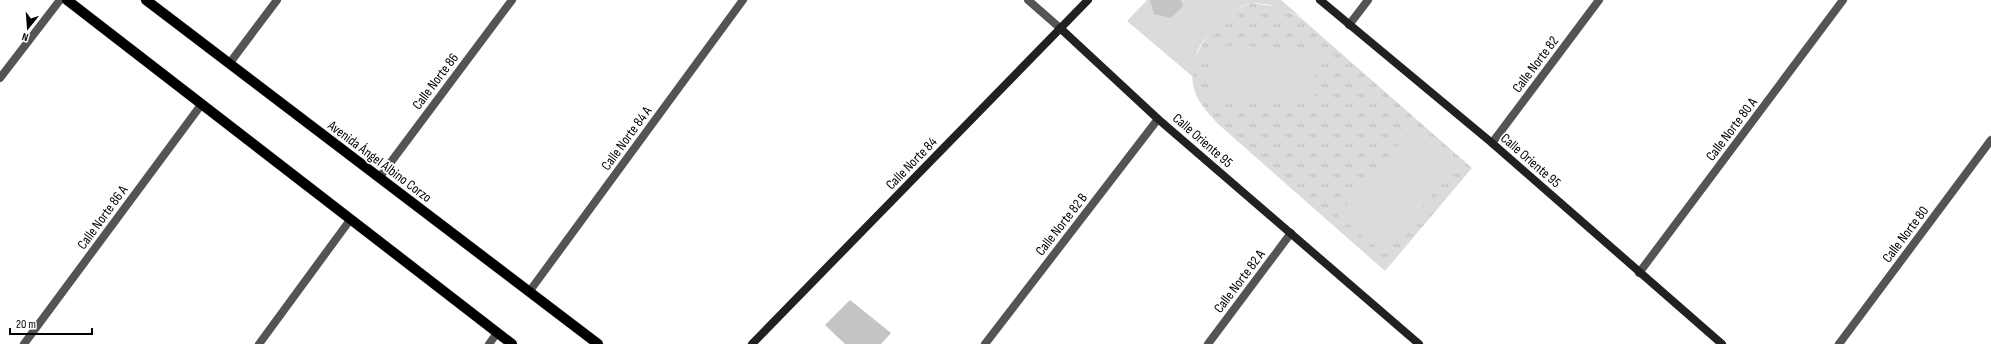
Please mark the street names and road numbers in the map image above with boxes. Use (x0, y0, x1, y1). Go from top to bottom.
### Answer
street label: Calle Norte 82 (1509, 33, 1562, 96)
street label: Calle Norte 86 (409, 50, 462, 113)
street label: Calle Norte 80 A (1702, 94, 1761, 164)
street label: Calle Norte 84 A (598, 102, 656, 173)
street label: Calle Oriente 95 (1169, 110, 1236, 171)
street label: Avenida Ángel Albino Corzo (324, 116, 435, 206)
street label: Calle Oriente 95 (1497, 130, 1564, 191)
street label: Calle Norte 84 (882, 133, 941, 193)
street label: Calle Norte 86 A (74, 181, 132, 252)
street label: Calle Norte 82 B (1032, 190, 1091, 259)
street label: Calle Norte 80 (1879, 203, 1932, 266)
street label: Calle Norte 82 A (1210, 246, 1269, 316)

